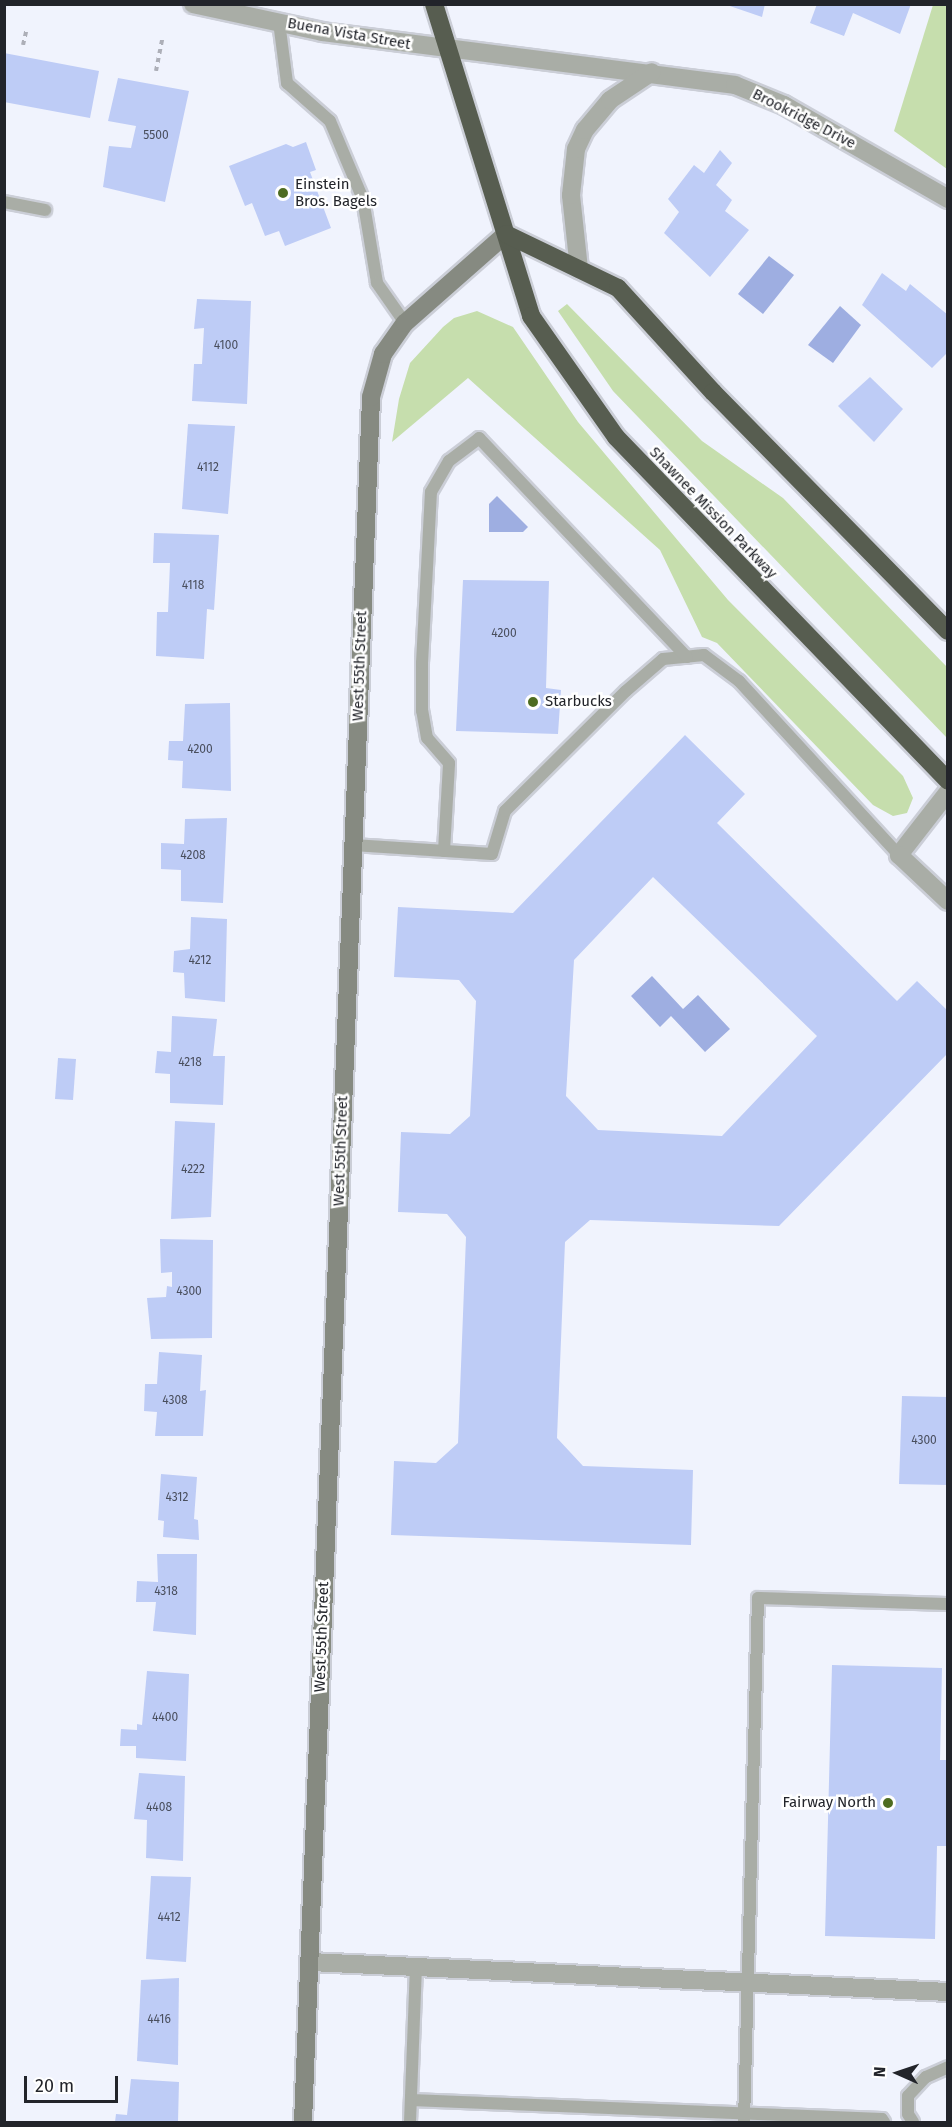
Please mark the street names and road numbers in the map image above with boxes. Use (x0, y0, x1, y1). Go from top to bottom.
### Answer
street label: Buena Vista Street (286, 14, 412, 54)
street label: Brookridge Drive (749, 85, 859, 153)
street label: Shawnee Mission Parkway (645, 444, 781, 582)
street label: West 55th Street (349, 610, 371, 722)
street label: West 55th Street (330, 1095, 352, 1207)
street label: West 55th Street (311, 1581, 333, 1693)

